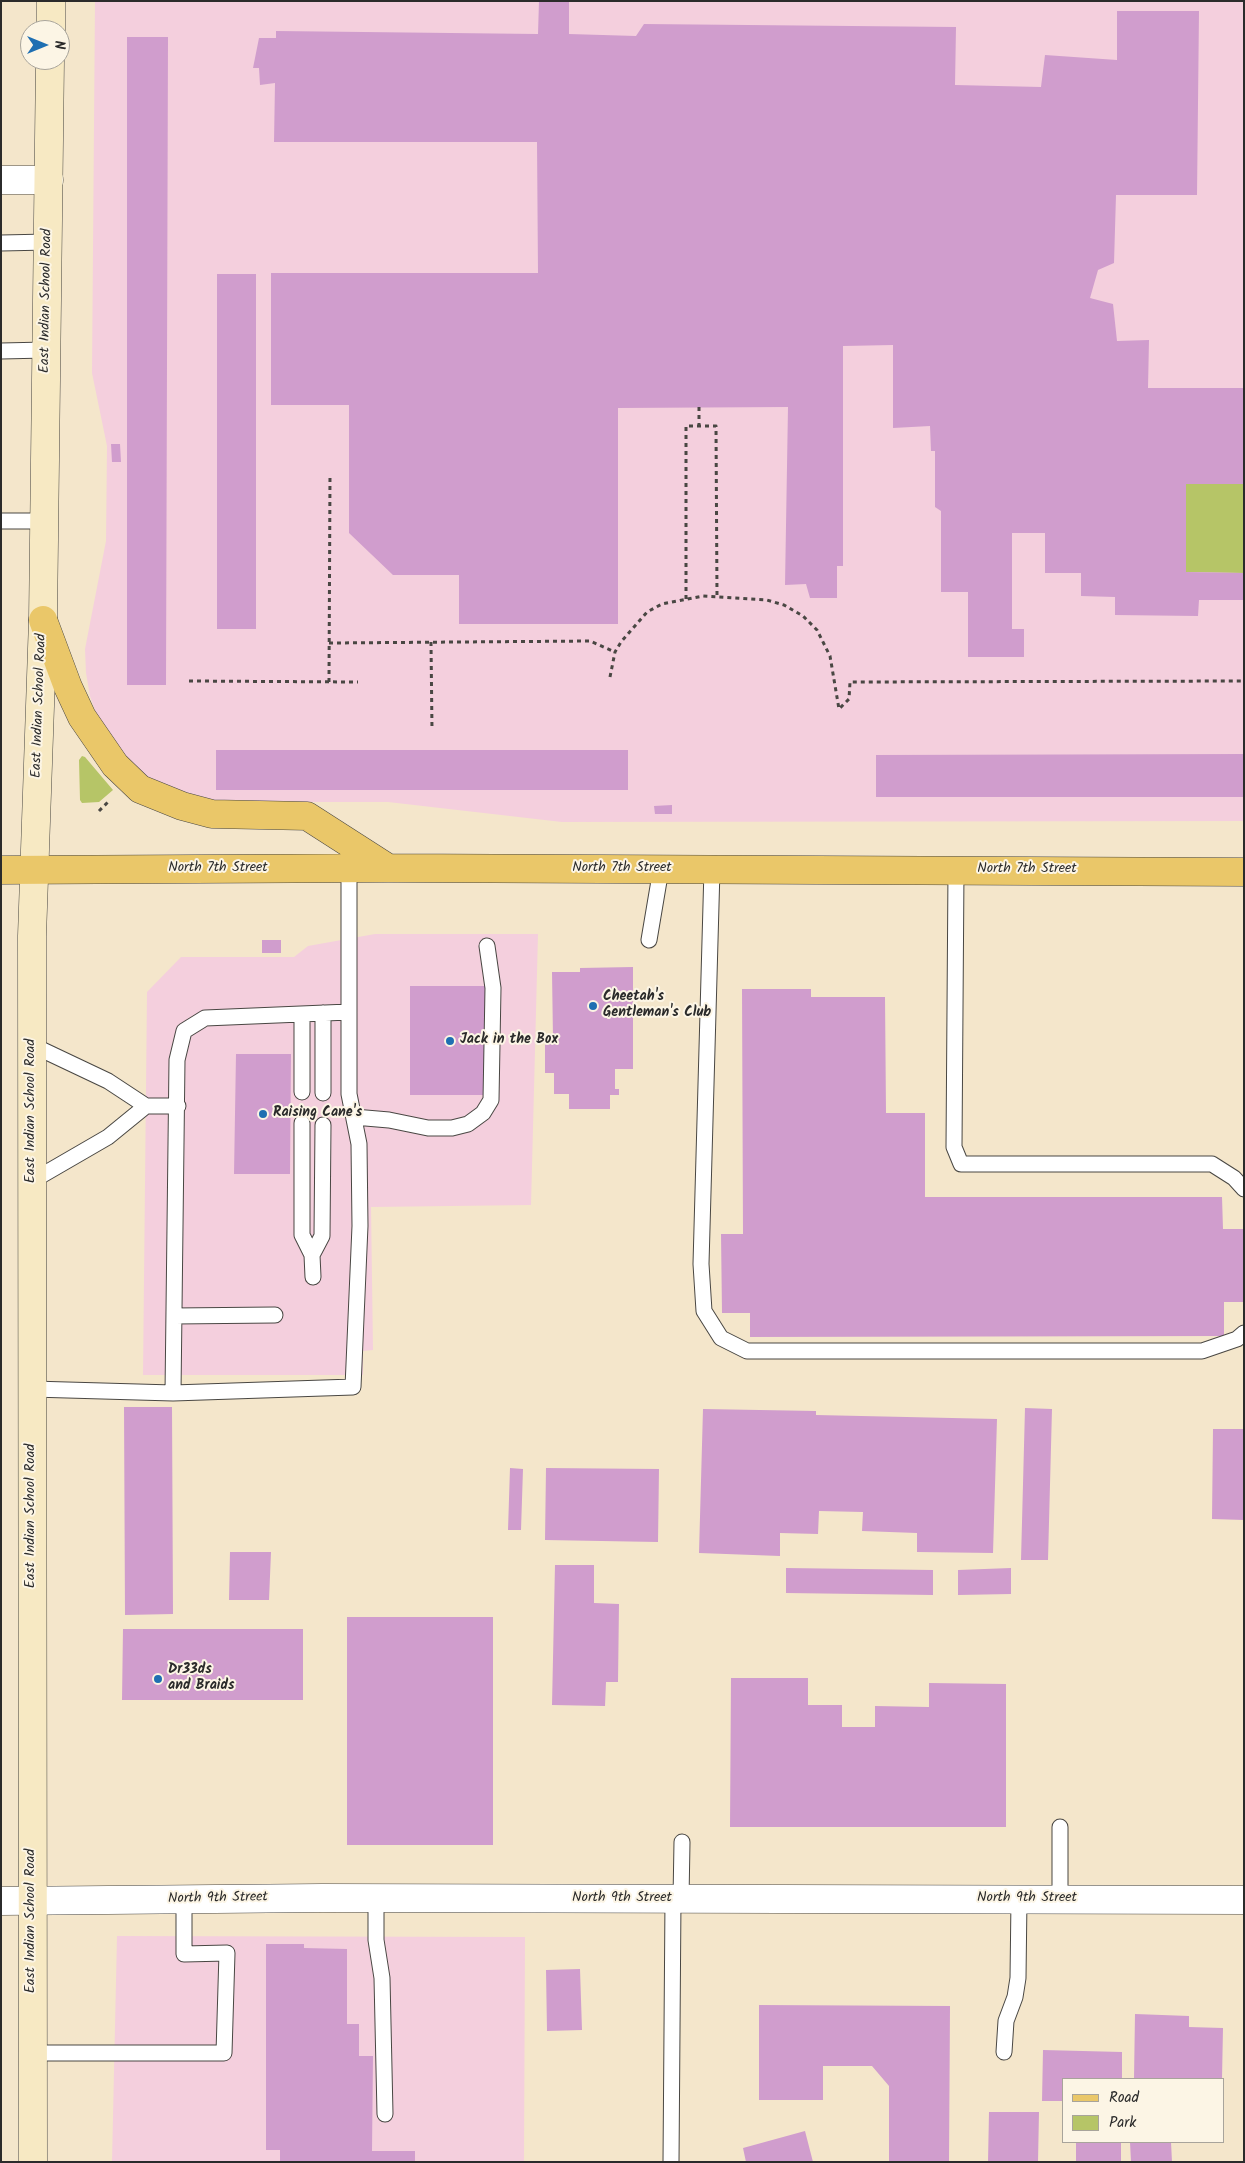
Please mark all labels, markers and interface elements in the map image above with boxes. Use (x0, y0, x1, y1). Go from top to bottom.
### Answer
north arrow (20, 20, 70, 70)
text: N (48, 41, 70, 49)
street label: East Indian School Road (37, 229, 57, 373)
street label: East Indian School Road (29, 634, 51, 778)
street label: North 7th Street (168, 861, 268, 877)
street label: North 7th Street (572, 861, 672, 877)
street label: North 7th Street (977, 862, 1077, 878)
place label: Cheetah's Gentleman's Club (603, 990, 711, 1022)
marker: Cheetah's Gentleman's Club (587, 1000, 599, 1012)
place label: Jack in the Box (460, 1033, 558, 1049)
marker: Jack in the Box (444, 1035, 456, 1047)
street label: East Indian School Road (24, 1039, 40, 1183)
place label: Raising Cane's (273, 1106, 362, 1122)
marker: Raising Cane's (257, 1108, 269, 1120)
street label: East Indian School Road (24, 1444, 40, 1588)
place label: Dr33ds and Braids (168, 1663, 234, 1695)
marker: Dr33ds and Braids (152, 1673, 164, 1685)
street label: East Indian School Road (24, 1849, 40, 1993)
street label: North 9th Street (168, 1890, 268, 1908)
street label: North 9th Street (572, 1891, 672, 1907)
street label: North 9th Street (977, 1891, 1077, 1907)
legend (1062, 2078, 1225, 2143)
text: Road (1109, 2086, 1139, 2110)
text: Park (1109, 2111, 1136, 2135)

